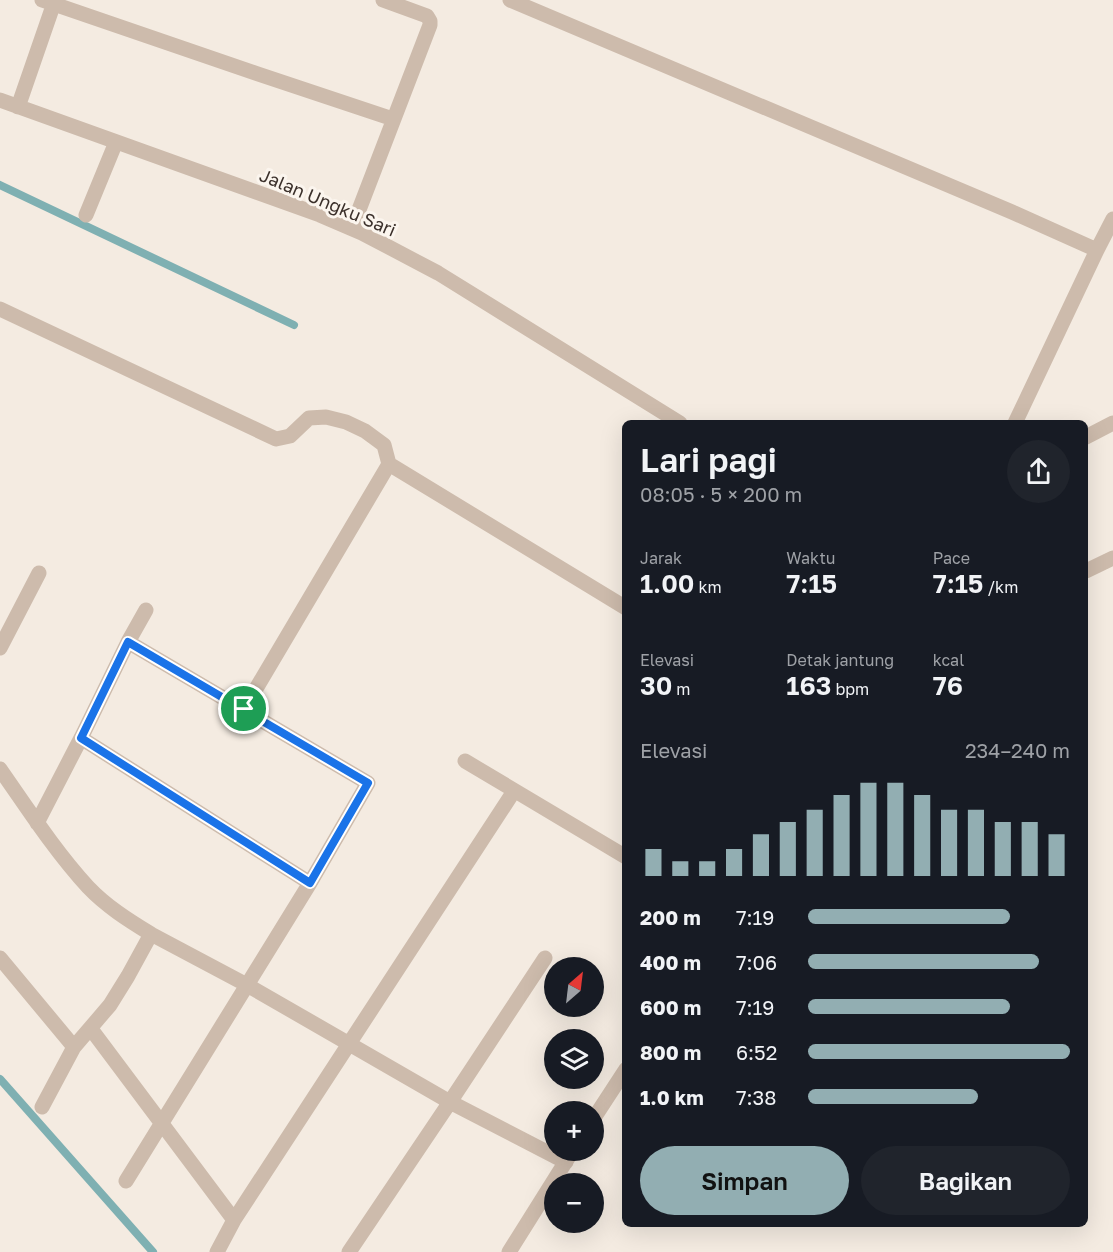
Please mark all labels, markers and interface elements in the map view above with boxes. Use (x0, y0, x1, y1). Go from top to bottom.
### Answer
street label: Jalan Ungku Sari (256, 163, 400, 241)
text: Lari pagi (640, 440, 777, 479)
button: share (1007, 440, 1070, 503)
text: 08:05 · 5 × 200 m (640, 482, 802, 506)
text: Jarak (640, 548, 682, 568)
text: Waktu (786, 548, 836, 568)
text: Pace (933, 548, 970, 568)
text: 1.00 (640, 568, 694, 599)
text: 7:15 (786, 568, 837, 599)
text: 7:15 (933, 568, 983, 599)
text: km (694, 577, 722, 597)
text: /km (983, 577, 1018, 597)
text: Elevasi (640, 650, 694, 670)
text: Detak jantung (786, 650, 894, 670)
text: kcal (933, 650, 964, 670)
text: 30 (640, 670, 672, 701)
text: 163 (786, 670, 831, 701)
text: 76 (933, 670, 963, 701)
text: m (672, 679, 691, 699)
text: bpm (831, 679, 869, 699)
pin (218, 683, 269, 734)
icon: arrive (227, 692, 260, 725)
text: Elevasi (640, 738, 707, 762)
text: 234–240 m (965, 738, 1070, 762)
text: 200 m (640, 905, 701, 929)
text: 7:19 (736, 905, 774, 929)
text: 400 m (640, 950, 701, 974)
text: 7:06 (736, 950, 777, 974)
north arrow (544, 957, 604, 1017)
map controls (544, 957, 604, 1233)
text: 600 m (640, 995, 701, 1019)
text: 7:19 (736, 995, 774, 1019)
button: layers (544, 1029, 604, 1089)
text: 800 m (640, 1040, 701, 1064)
text: 6:52 (736, 1040, 777, 1064)
text: 1.0 km (640, 1085, 704, 1109)
text: 7:38 (736, 1085, 777, 1109)
button: + (544, 1101, 604, 1161)
button: Simpan (640, 1146, 849, 1215)
button: Bagikan (861, 1146, 1070, 1215)
button: − (544, 1173, 604, 1233)

